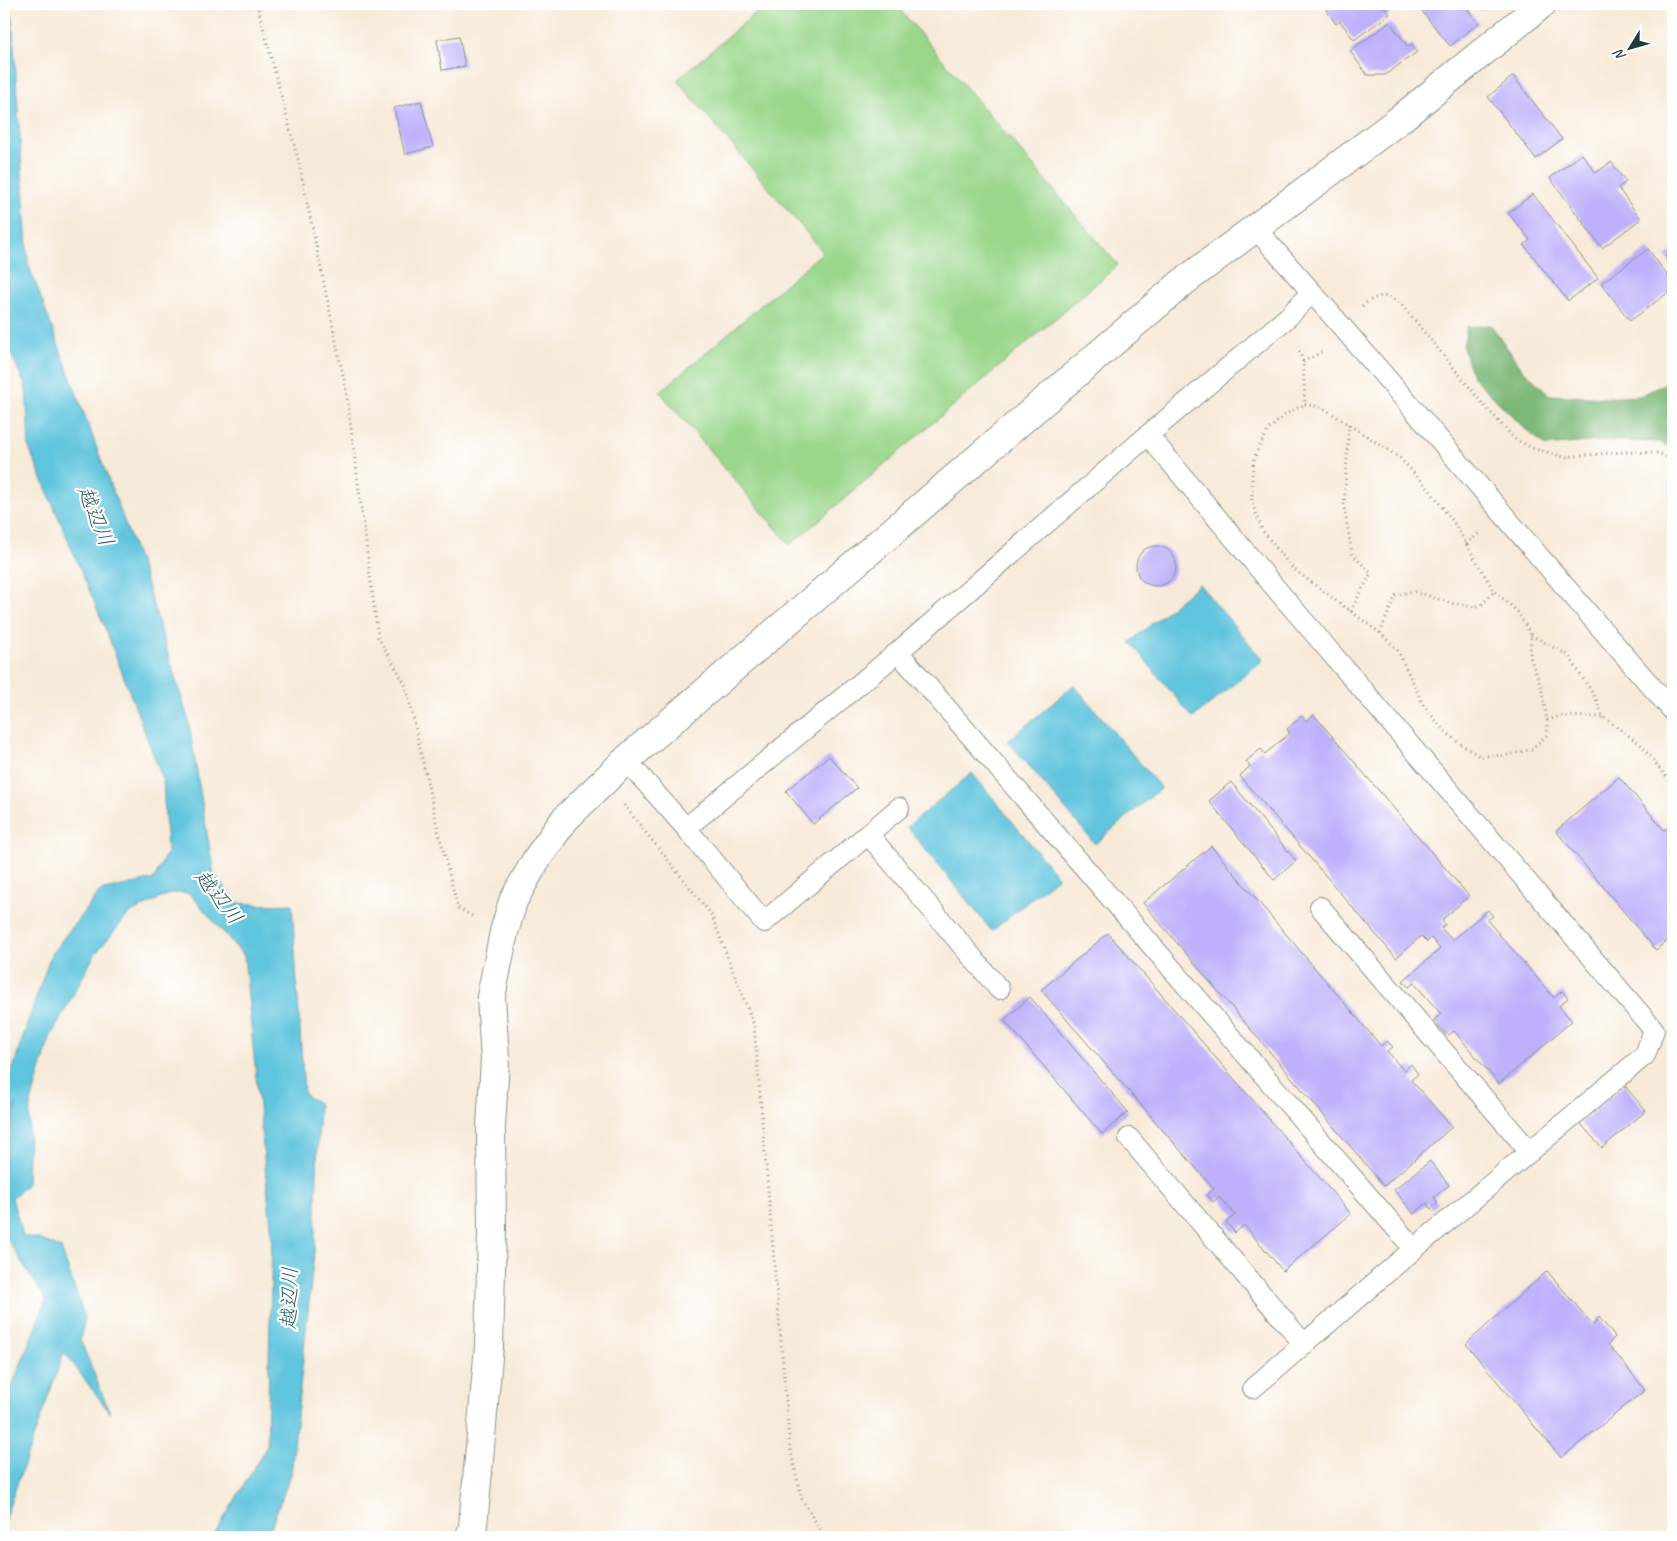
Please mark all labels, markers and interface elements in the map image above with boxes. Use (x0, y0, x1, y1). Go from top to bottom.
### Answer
north arrow (1604, 22, 1654, 72)
text: N (1609, 45, 1629, 64)
water label: 越辺川 (72, 481, 120, 550)
water label: 越辺川 (189, 863, 249, 930)
water label: 越辺川 (275, 1266, 303, 1331)

